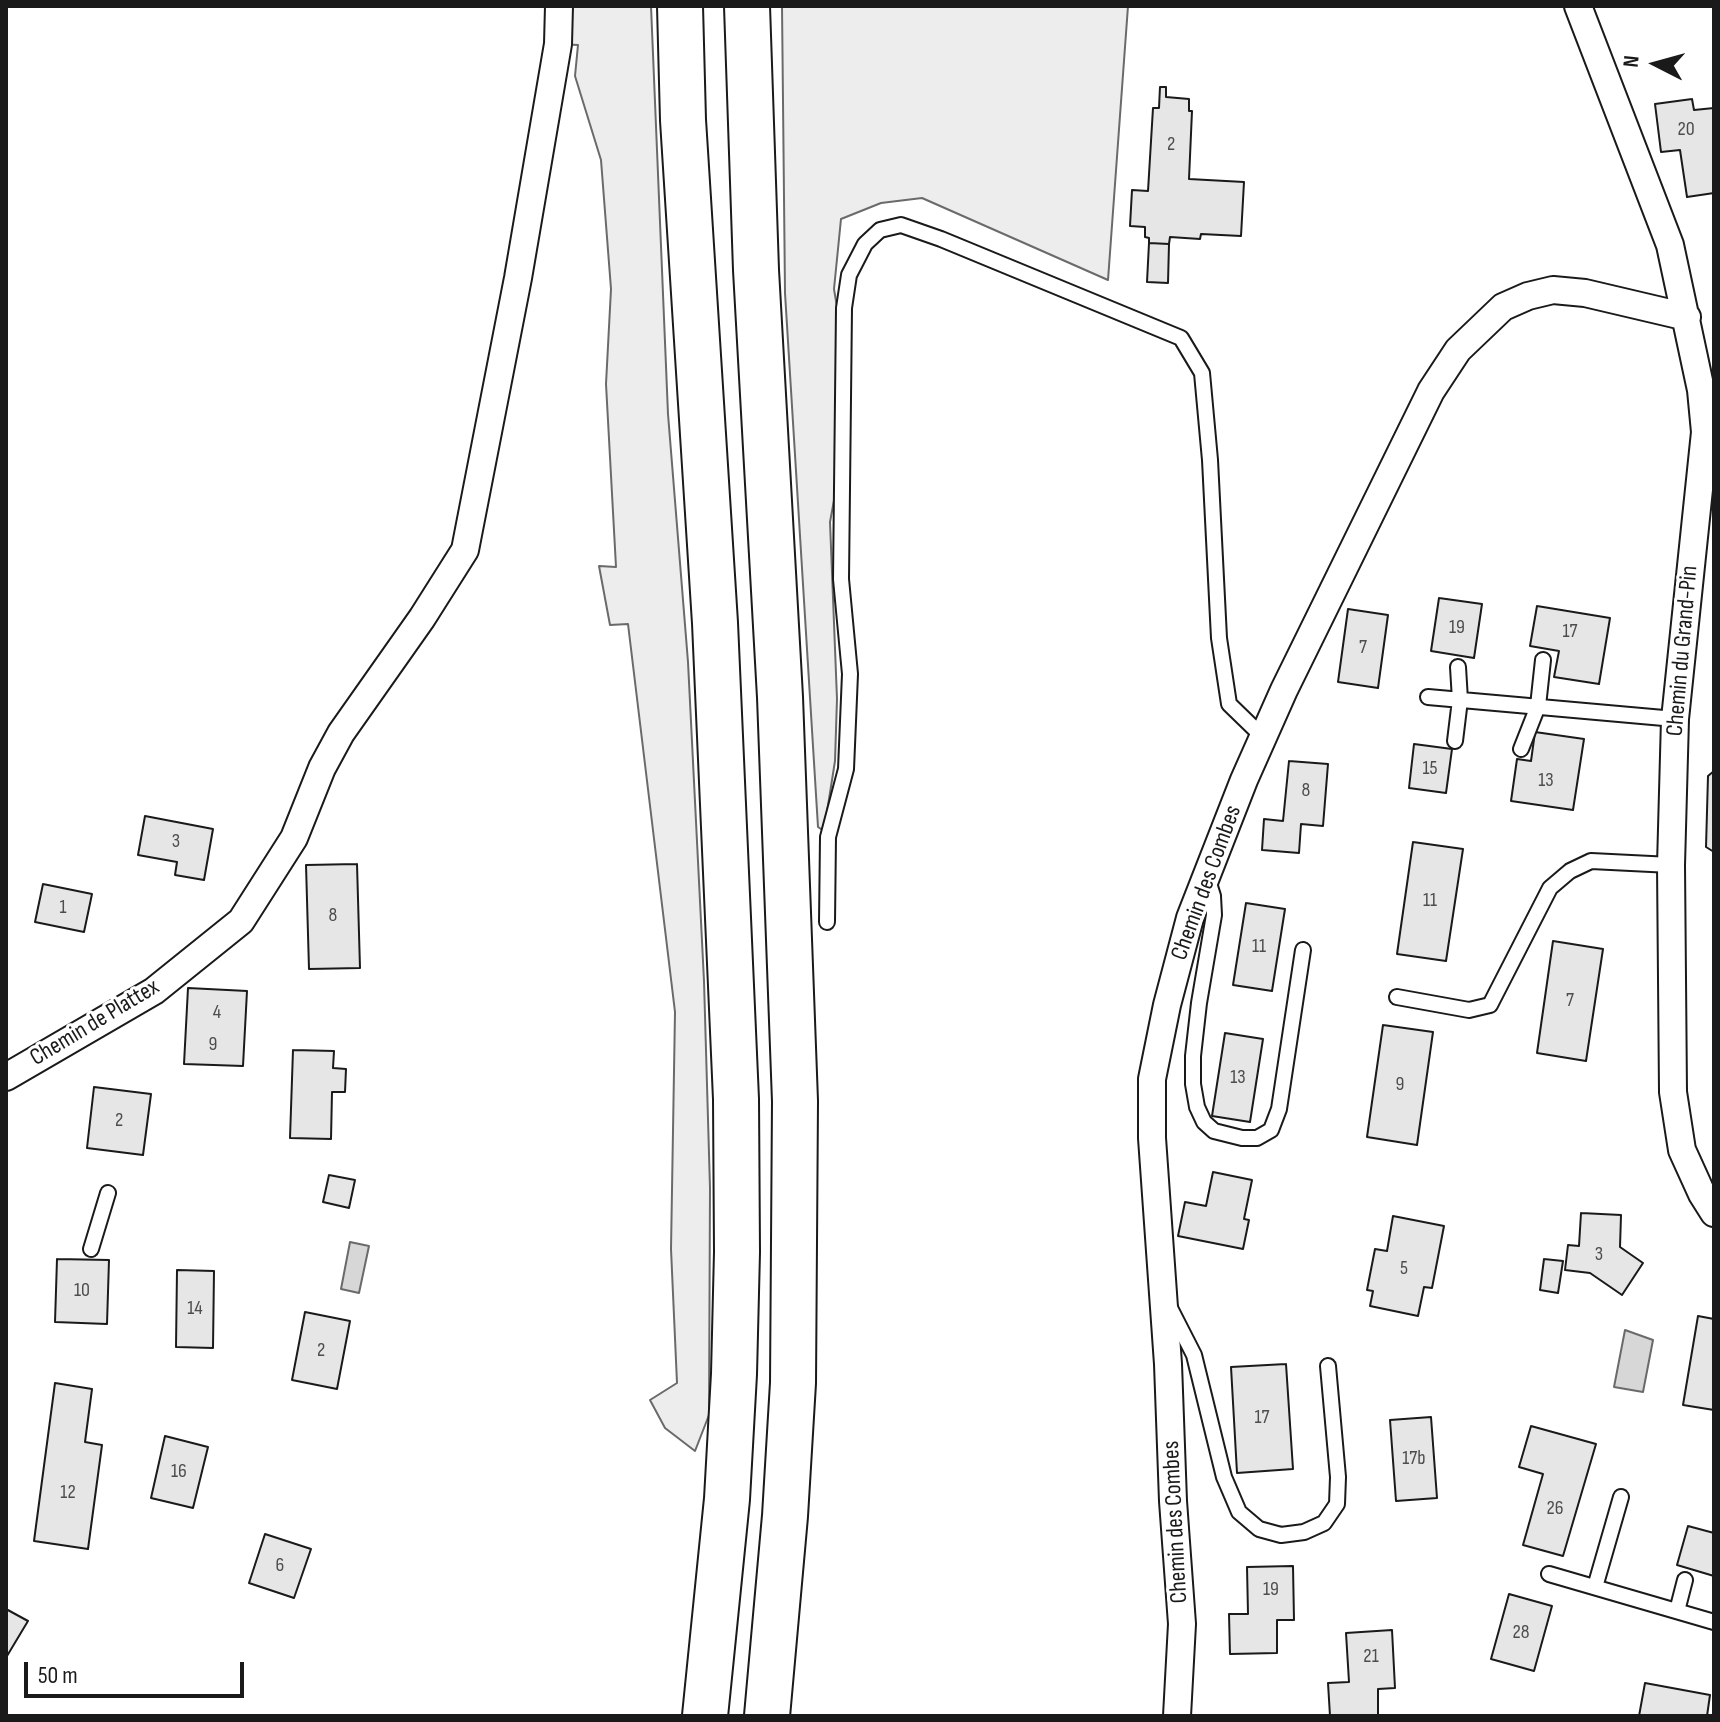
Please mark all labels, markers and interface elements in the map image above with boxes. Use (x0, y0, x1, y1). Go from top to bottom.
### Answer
north arrow (1616, 24, 1696, 104)
text: N (1618, 54, 1646, 69)
house number: 20 (1677, 118, 1695, 142)
house number: 2 (1167, 133, 1175, 157)
street label: Chemin du Grand-Pin (1661, 565, 1705, 737)
house number: 19 (1449, 616, 1465, 640)
house number: 17 (1563, 620, 1577, 644)
house number: 7 (1359, 636, 1367, 660)
house number: 15 (1422, 757, 1438, 781)
house number: 13 (1538, 769, 1554, 793)
house number: 8 (1302, 779, 1310, 803)
street label: Chemin des Combes (1166, 802, 1248, 964)
house number: 3 (172, 830, 180, 854)
house number: 11 (1423, 889, 1437, 913)
house number: 1 (60, 896, 66, 920)
house number: 8 (329, 904, 337, 928)
house number: 11 (1252, 935, 1266, 959)
street label: Chemin de Plattex (25, 973, 165, 1073)
house number: 7 (1566, 989, 1574, 1013)
house number: 4 (213, 1001, 221, 1025)
house number: 9 (209, 1033, 217, 1057)
house number: 13 (1230, 1066, 1246, 1090)
house number: 9 (1396, 1073, 1404, 1097)
house number: 2 (115, 1109, 123, 1133)
house number: 3 (1595, 1243, 1603, 1267)
house number: 5 (1400, 1257, 1408, 1281)
house number: 10 (74, 1279, 90, 1303)
house number: 14 (187, 1297, 203, 1321)
house number: 2 (317, 1339, 325, 1363)
house number: 17 (1255, 1406, 1269, 1430)
street label: Chemin des Combes (1157, 1440, 1195, 1604)
house number: 17b (1402, 1447, 1426, 1471)
house number: 16 (171, 1460, 187, 1484)
house number: 12 (60, 1481, 76, 1505)
house number: 26 (1547, 1497, 1563, 1521)
house number: 6 (276, 1554, 284, 1578)
house number: 19 (1263, 1578, 1279, 1602)
house number: 28 (1513, 1621, 1529, 1645)
house number: 21 (1363, 1645, 1379, 1669)
scale bar (28, 1646, 248, 1696)
text: 50 m (38, 1661, 78, 1690)

